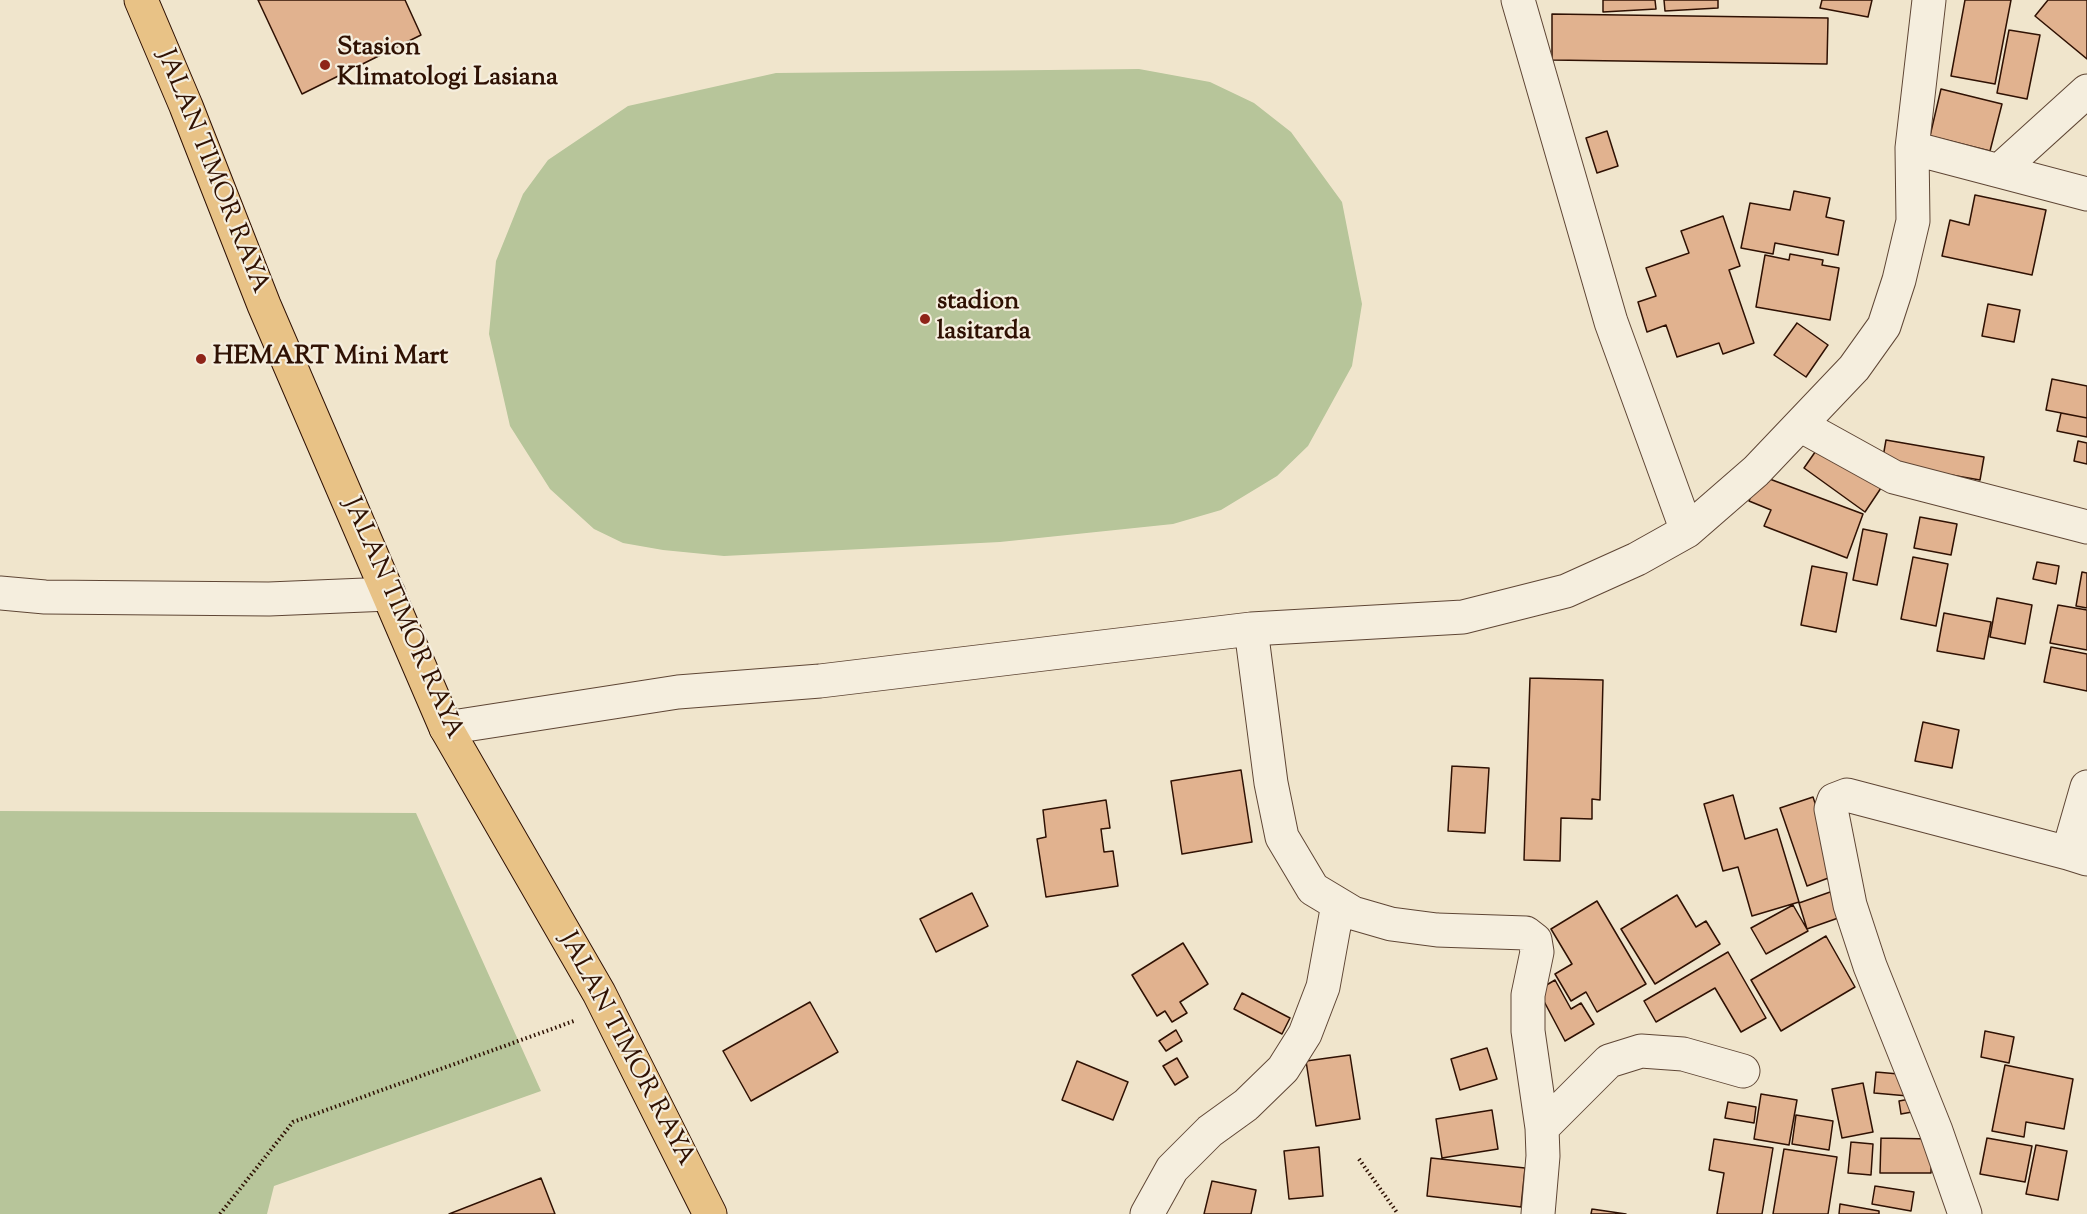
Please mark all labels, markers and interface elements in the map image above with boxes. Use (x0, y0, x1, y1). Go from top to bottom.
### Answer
place label: Stasion Klimatologi Lasiana (337, 34, 558, 96)
street label: JALAN TIMOR RAYA (148, 45, 274, 299)
marker: Stasion Klimatologi Lasiana (318, 58, 332, 72)
place label: stadion lasitarda (937, 288, 1031, 350)
marker: stadion lasitarda (918, 312, 932, 326)
place label: HEMART Mini Mart (213, 343, 448, 375)
marker: HEMART Mini Mart (194, 352, 208, 366)
street label: JALAN TIMOR RAYA (334, 494, 468, 744)
street label: JALAN TIMOR RAYA (550, 928, 700, 1172)

